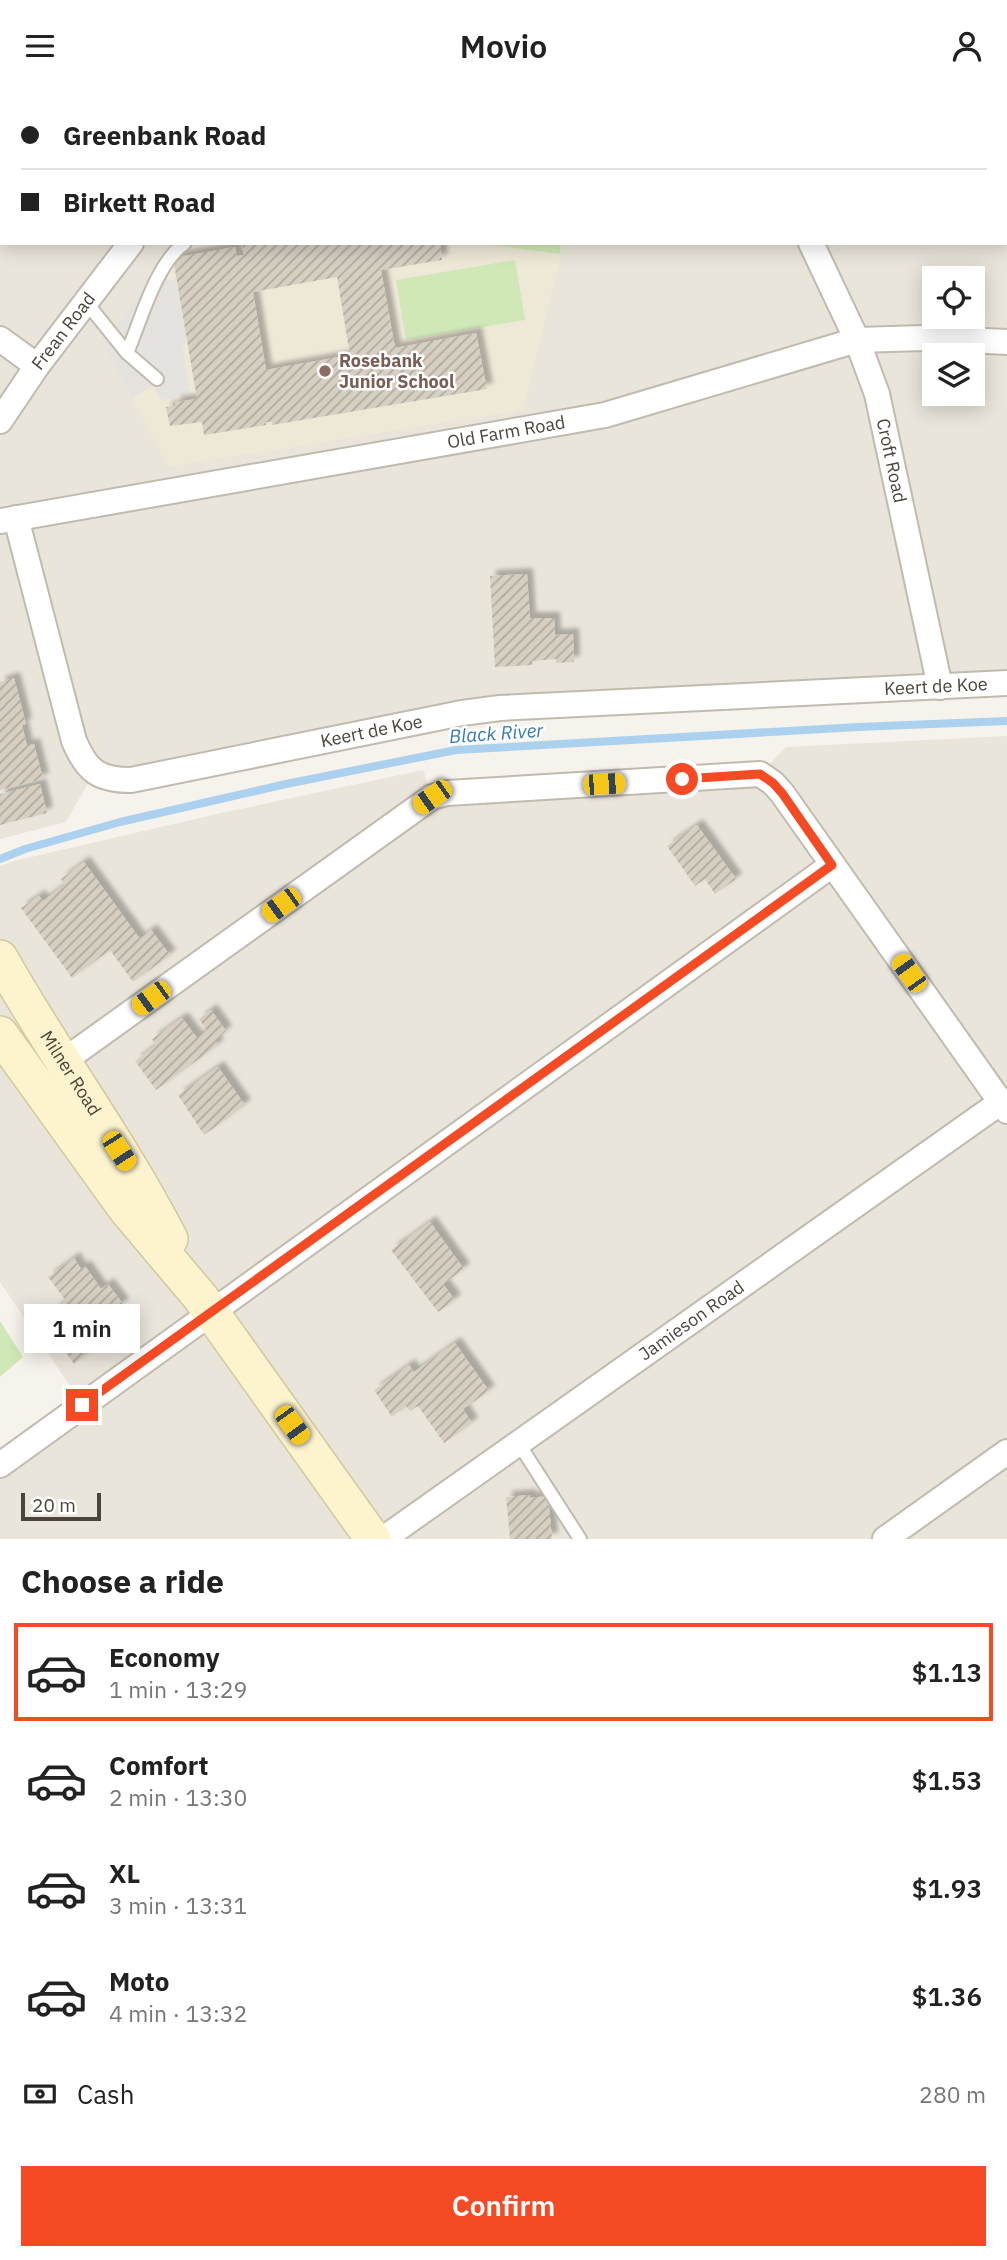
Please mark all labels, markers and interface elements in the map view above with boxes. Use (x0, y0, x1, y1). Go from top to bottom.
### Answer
text: Movio (460, 25, 547, 67)
icon: menu (21, 27, 59, 65)
icon: person (948, 27, 986, 65)
text: Greenbank Road (63, 118, 266, 152)
text: Birkett Road (63, 185, 216, 219)
map controls (922, 266, 985, 406)
button: locate (922, 266, 985, 329)
street label: Frean Road (26, 288, 100, 374)
button: layers (922, 343, 985, 406)
place label: Rosebank Junior School (339, 349, 455, 393)
marker: Rosebank Junior School (317, 363, 333, 379)
street label: Old Farm Road (445, 410, 567, 453)
street label: Croft Road (872, 416, 912, 505)
street label: Keert de Koe (884, 672, 988, 700)
street label: Keert de Koe (318, 709, 425, 752)
water label: Black River (448, 718, 545, 748)
route start (666, 763, 698, 795)
car (583, 772, 626, 796)
car (409, 776, 456, 818)
car (258, 884, 305, 926)
car (889, 950, 930, 996)
car (128, 977, 175, 1019)
street label: Milner Road (35, 1026, 107, 1120)
car (99, 1128, 140, 1174)
street label: Jamieson Road (634, 1275, 748, 1365)
callout: 1 min (24, 1303, 140, 1353)
text: 1 min (52, 1313, 112, 1343)
route end (66, 1389, 98, 1421)
car (272, 1402, 313, 1448)
scale bar (21, 1490, 102, 1522)
text: 20 m (32, 1493, 76, 1517)
text: Choose a ride (21, 1560, 224, 1602)
text: Economy (109, 1640, 220, 1674)
icon: car (25, 1641, 88, 1704)
text: $1.13 (912, 1655, 982, 1689)
text: 1 min · 13:29 (109, 1674, 247, 1704)
text: Comfort (109, 1748, 208, 1782)
icon: car (25, 1749, 88, 1812)
text: $1.53 (912, 1763, 982, 1797)
text: 2 min · 13:30 (109, 1782, 247, 1812)
text: XL (109, 1856, 140, 1890)
icon: car (25, 1857, 88, 1920)
text: $1.93 (912, 1871, 982, 1905)
text: 3 min · 13:31 (109, 1890, 247, 1920)
text: Moto (109, 1964, 169, 1998)
icon: car (25, 1965, 88, 2028)
text: $1.36 (912, 1979, 982, 2013)
text: 4 min · 13:32 (109, 1998, 247, 2028)
icon: cash (21, 2075, 59, 2113)
text: Cash (77, 2077, 134, 2111)
text: 280 m (919, 2079, 986, 2109)
button: Confirm (21, 2166, 986, 2246)

